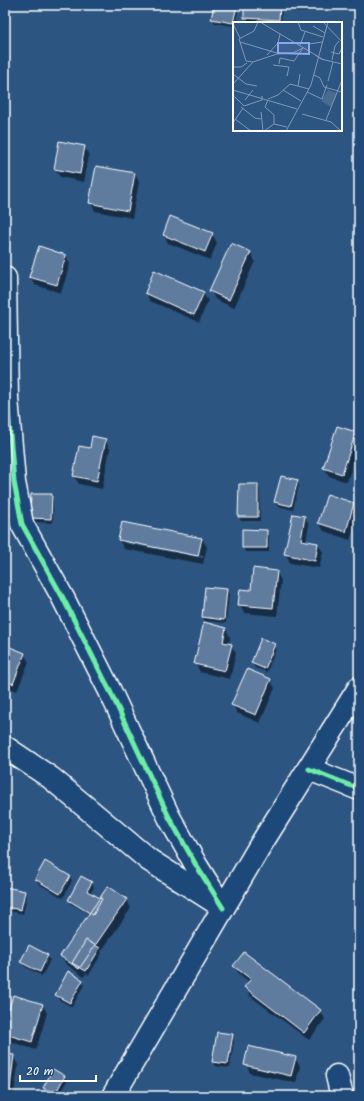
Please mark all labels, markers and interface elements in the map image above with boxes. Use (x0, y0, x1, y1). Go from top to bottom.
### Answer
inset map (233, 22, 342, 131)
scale bar (20, 1057, 96, 1083)
text: 20 m (26, 1062, 54, 1081)

